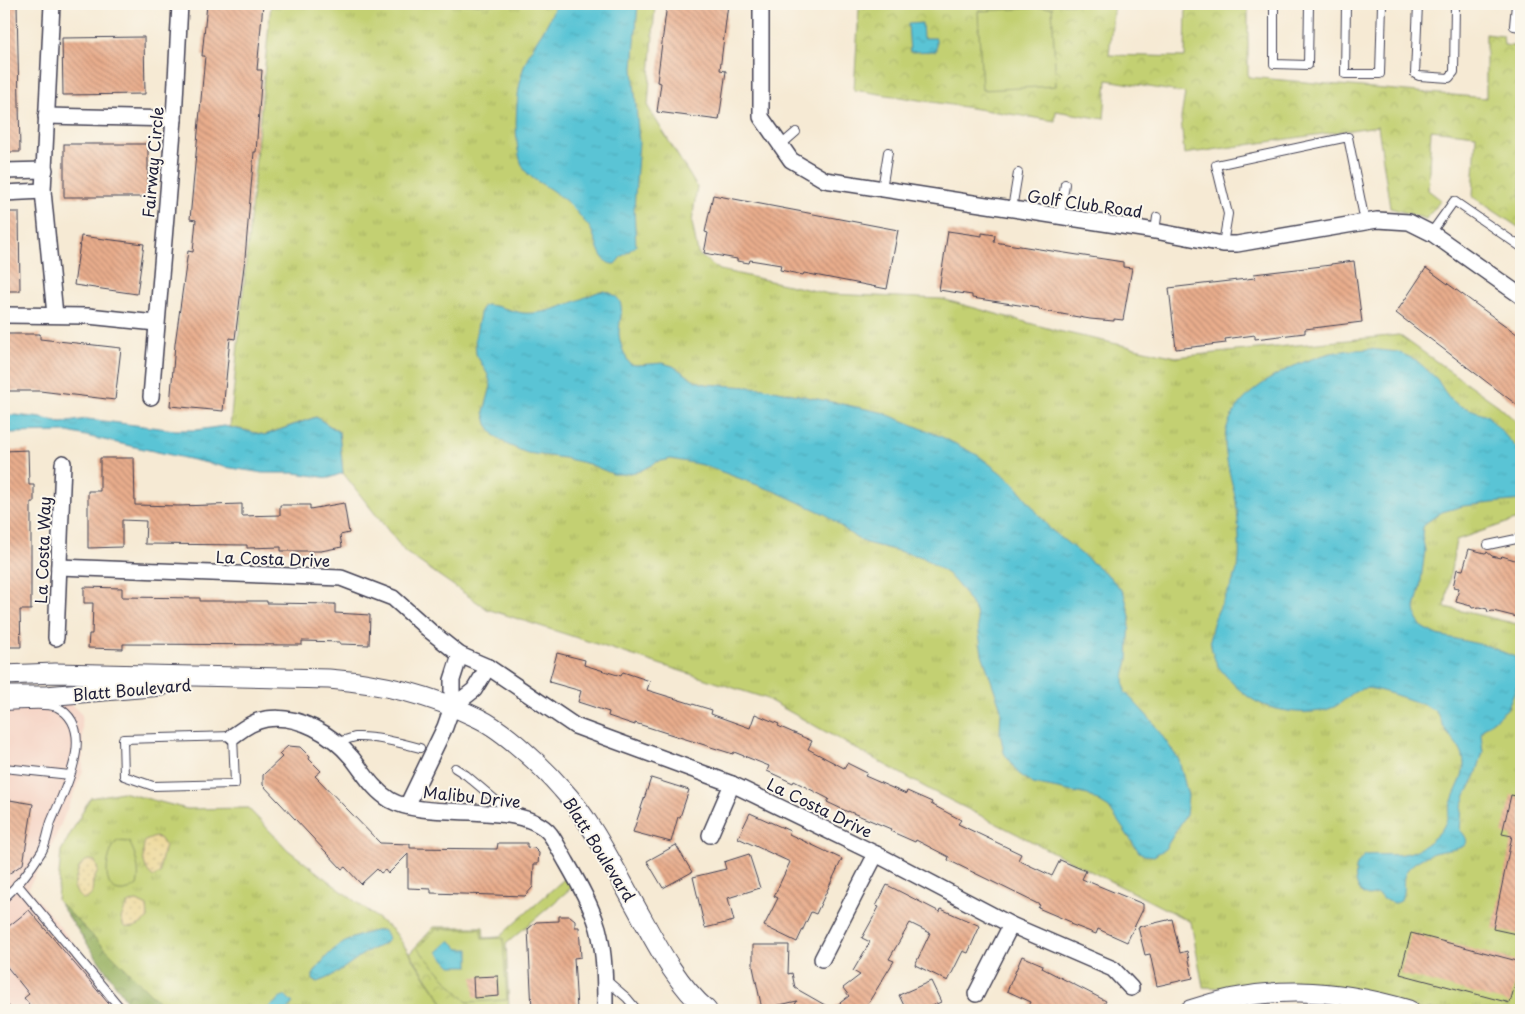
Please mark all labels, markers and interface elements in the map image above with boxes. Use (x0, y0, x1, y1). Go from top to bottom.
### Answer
street label: Fairway Circle (135, 105, 169, 219)
street label: Golf Club Road (1026, 183, 1144, 223)
street label: La Costa Way (28, 496, 56, 604)
street label: La Costa Drive (215, 544, 331, 572)
street label: Blatt Boulevard (72, 672, 193, 706)
street label: La Costa Drive (763, 771, 877, 843)
street label: Malibu Drive (422, 779, 522, 813)
street label: Blatt Boulevard (558, 792, 642, 906)

